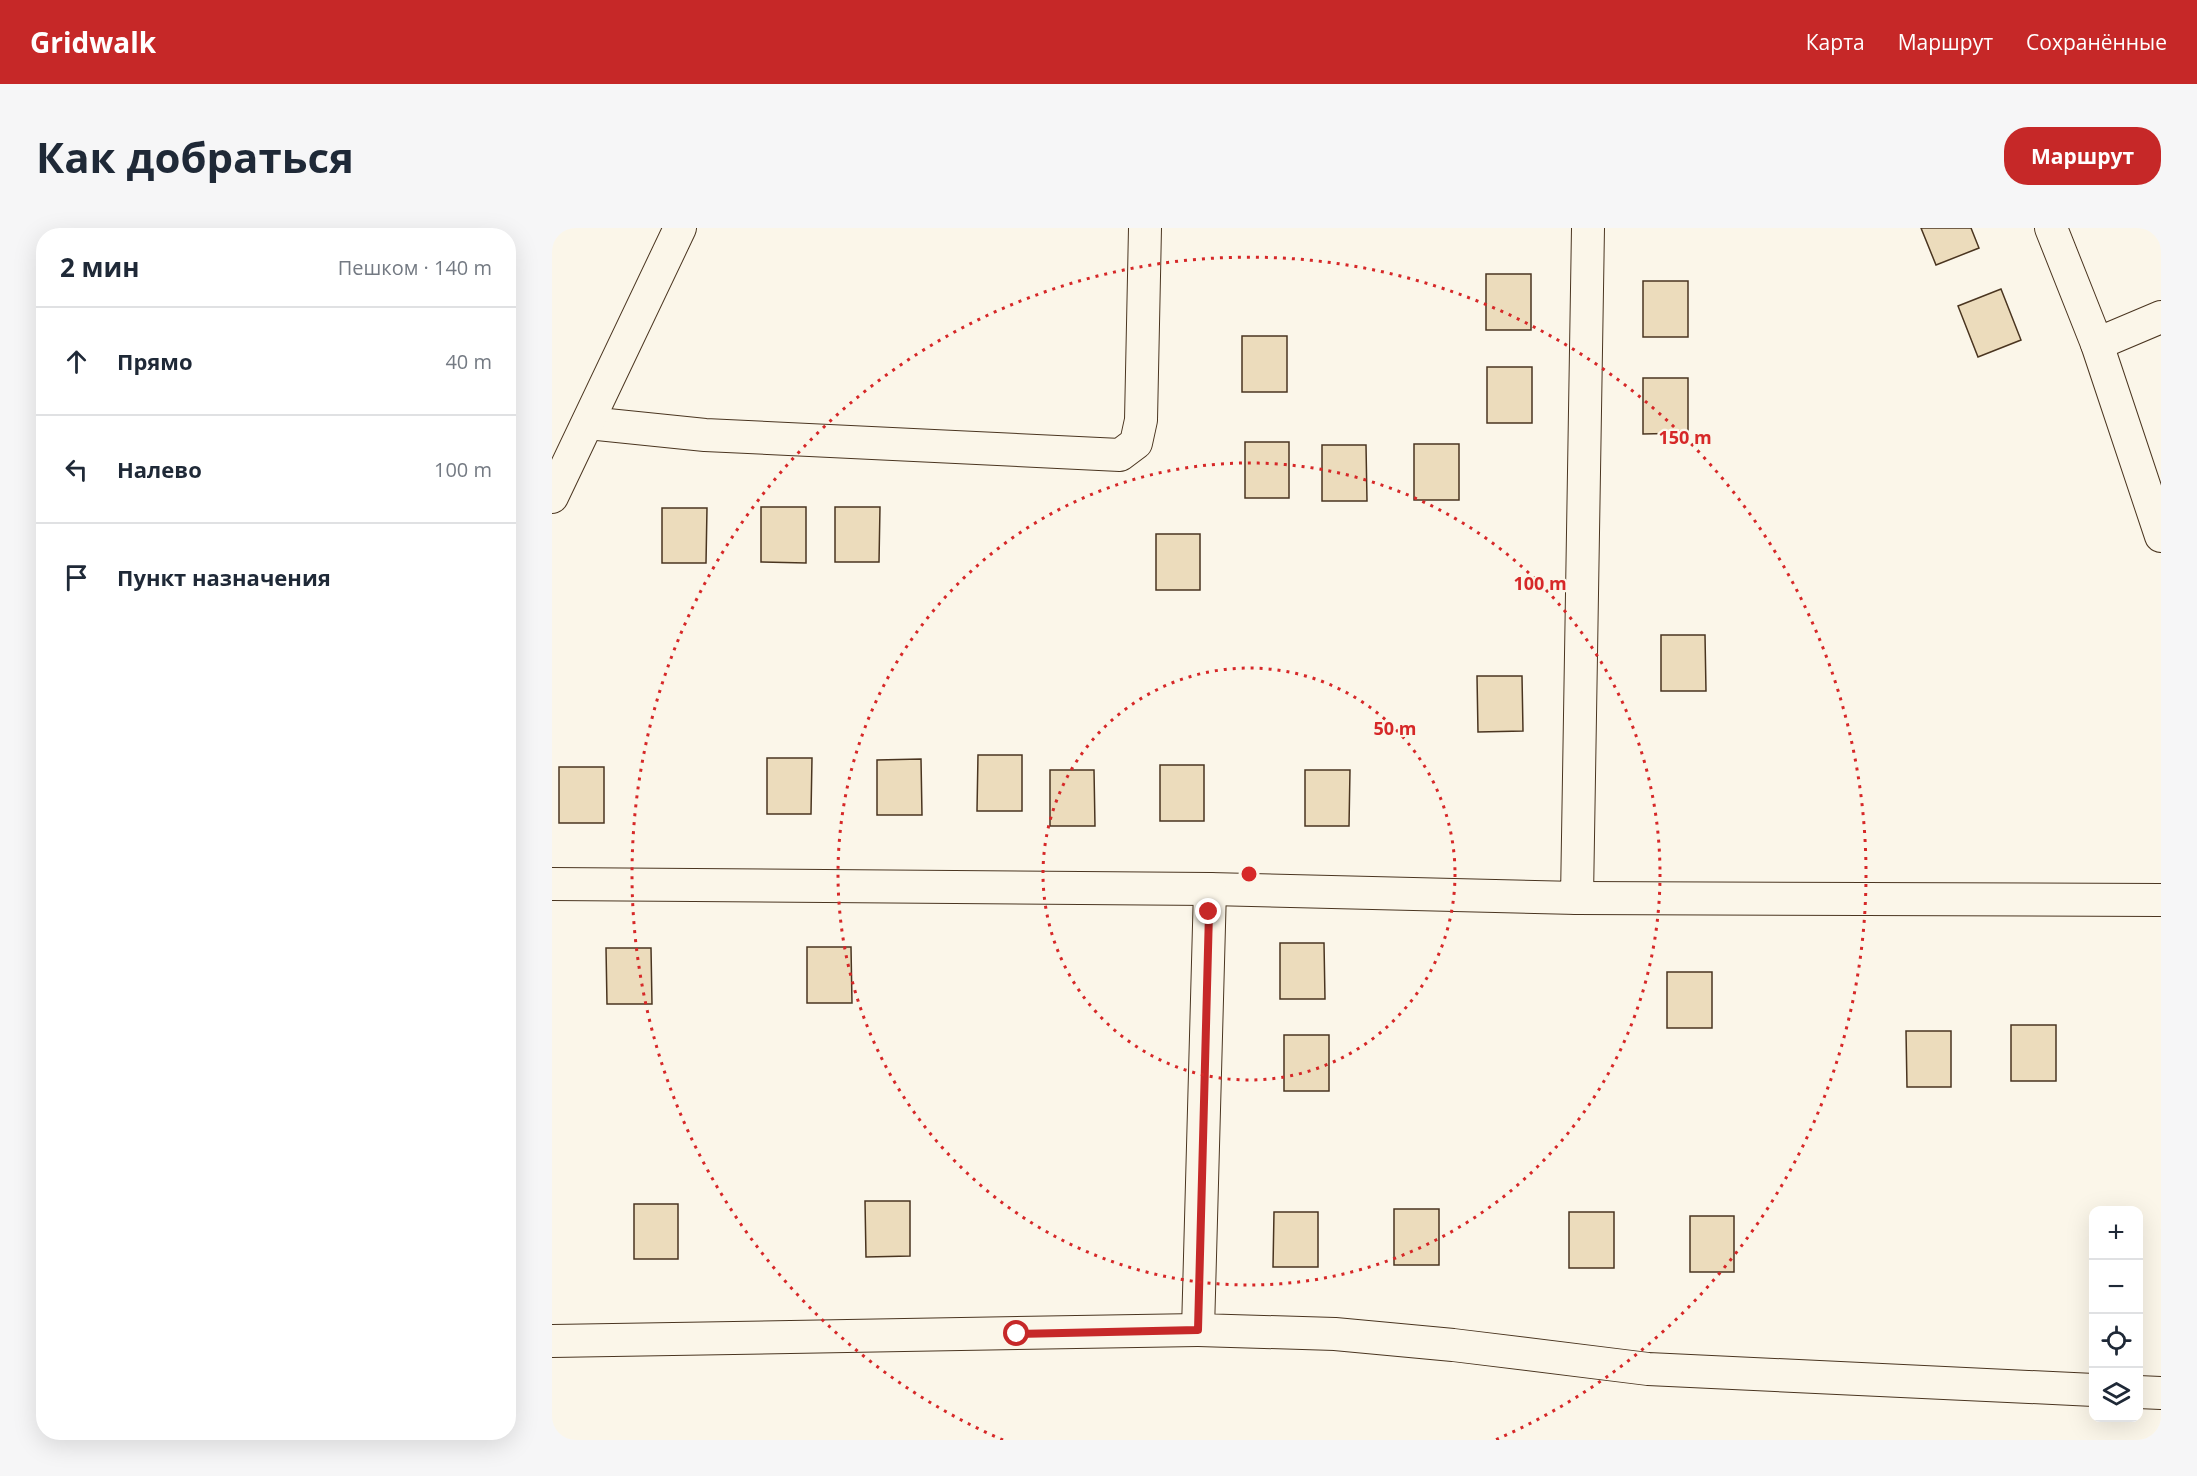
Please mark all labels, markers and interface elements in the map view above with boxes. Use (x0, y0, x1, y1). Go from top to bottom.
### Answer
text: Gridwalk (30, 23, 156, 61)
text: Карта (1806, 28, 1865, 56)
text: Маршрут (1898, 28, 1993, 56)
text: Сохранённые (2026, 28, 2167, 56)
button: Маршрут (2004, 127, 2161, 185)
text: Как добраться (36, 128, 354, 185)
text: 2 мин (60, 249, 140, 285)
text: Пешком · 140 m (338, 254, 492, 281)
icon: ahead (60, 345, 93, 378)
text: Прямо (117, 346, 193, 376)
text: 40 m (445, 348, 492, 375)
text: 150 m (1658, 425, 1712, 449)
icon: left (60, 453, 93, 486)
text: Налево (117, 454, 202, 484)
text: 100 m (434, 456, 492, 483)
icon: arrive (60, 561, 93, 594)
text: Пункт назначения (117, 562, 331, 592)
text: 100 m (1513, 571, 1567, 595)
text: 50 m (1374, 716, 1416, 740)
centre of rings (1239, 864, 1259, 884)
route end (1195, 898, 1221, 924)
map controls (2089, 1206, 2143, 1422)
button: + (2089, 1206, 2143, 1260)
button: − (2089, 1260, 2143, 1314)
button: locate (2089, 1314, 2143, 1368)
route start (1003, 1320, 1029, 1346)
button: layers (2089, 1368, 2143, 1422)

